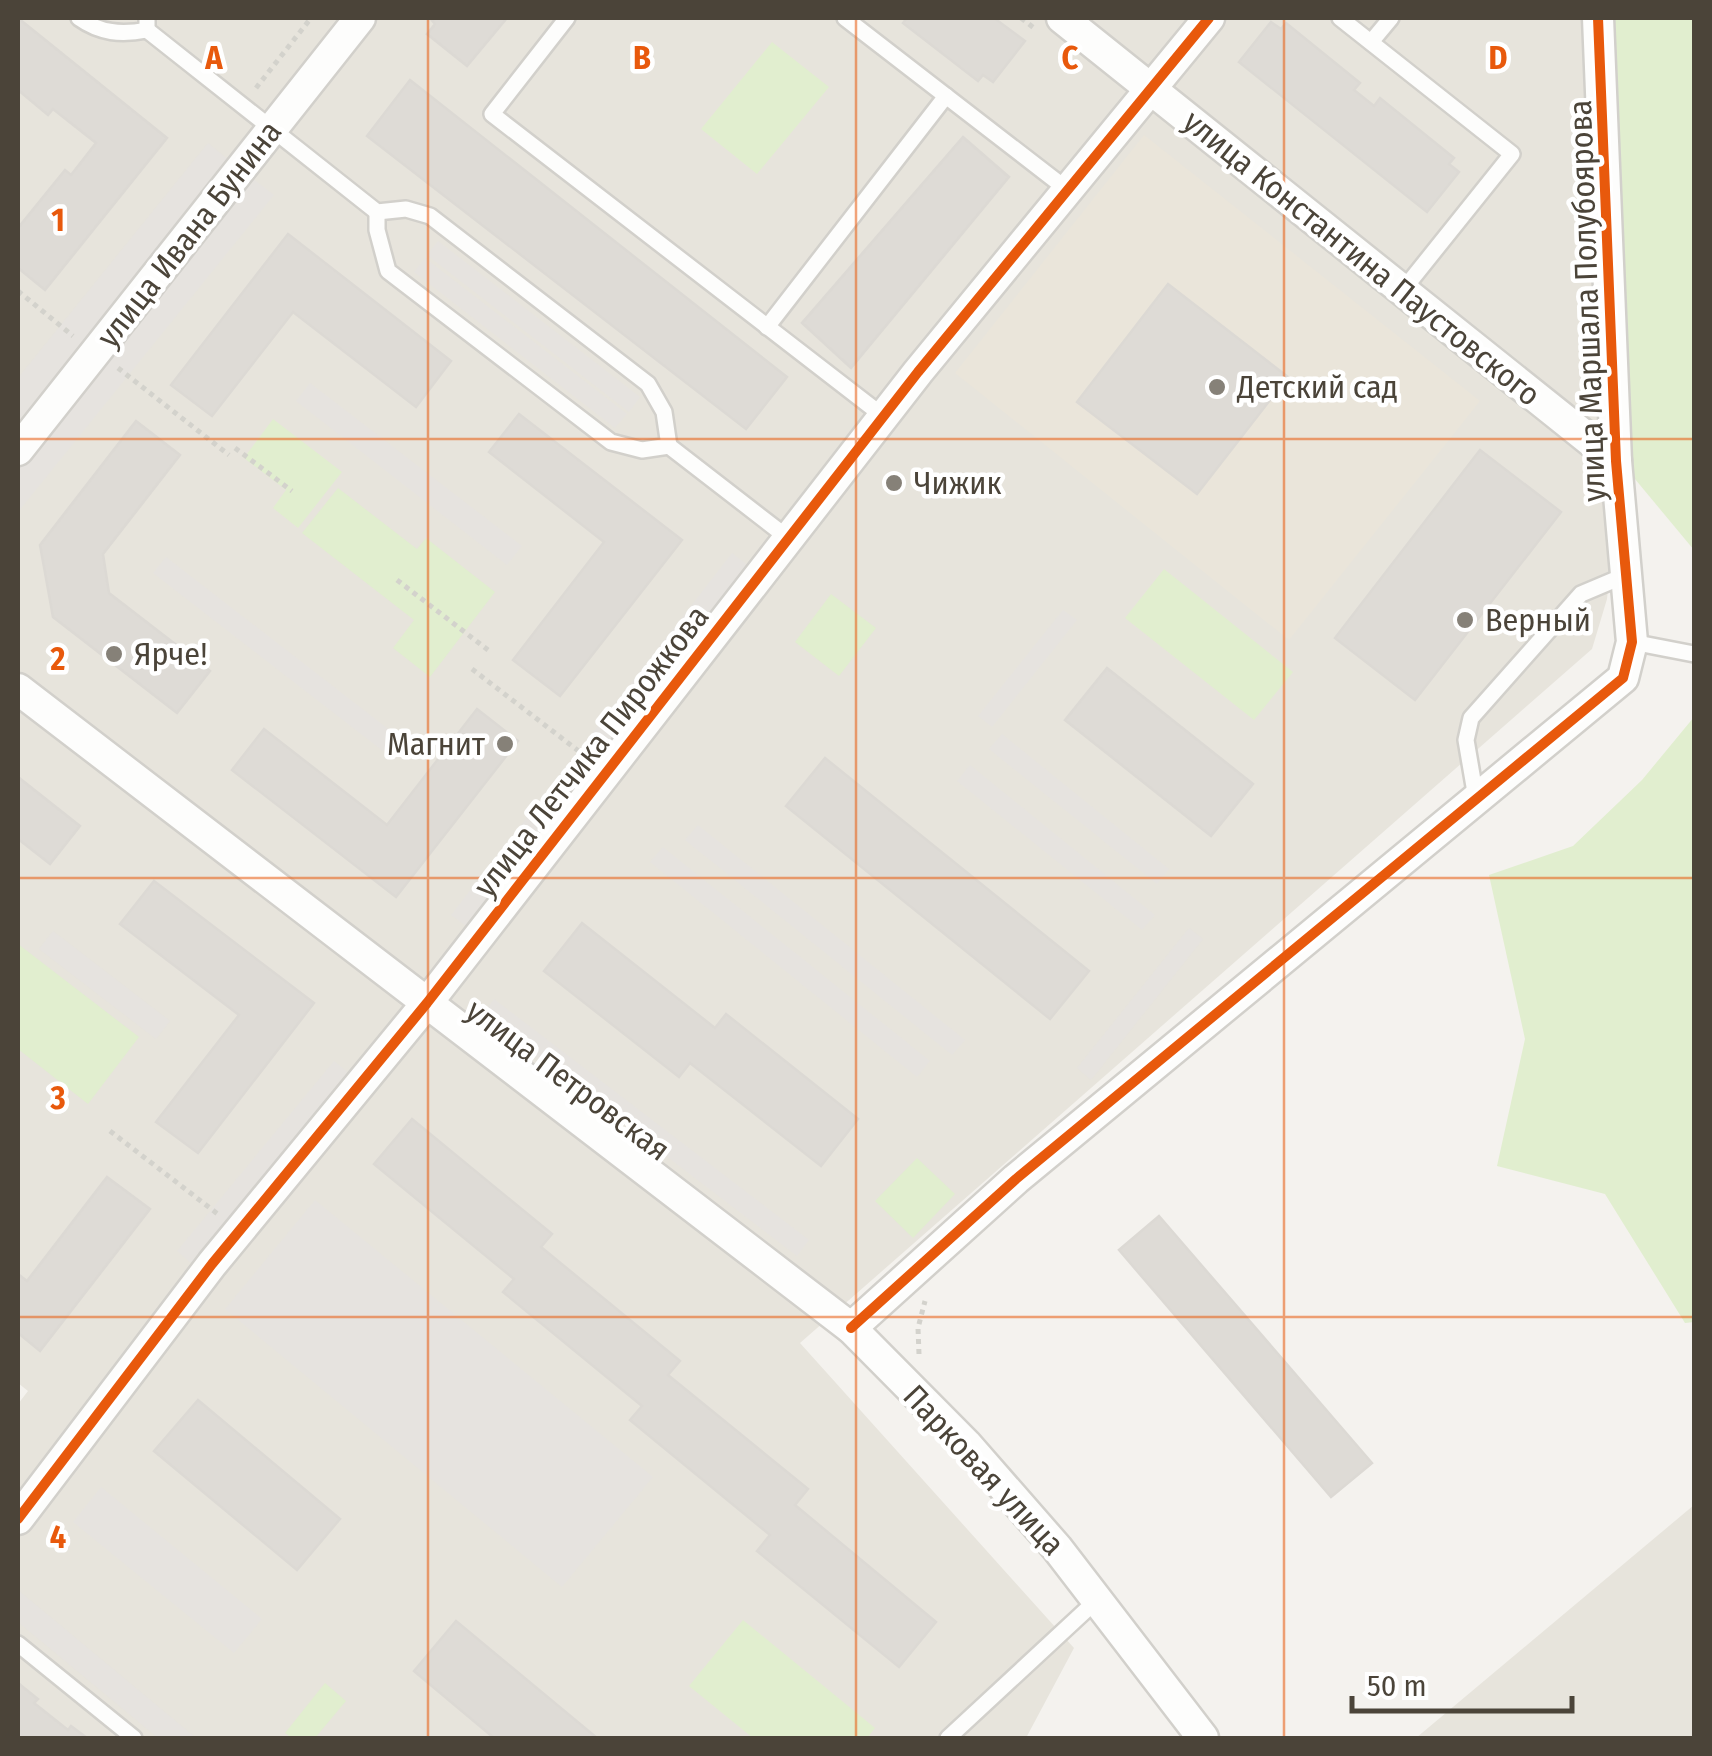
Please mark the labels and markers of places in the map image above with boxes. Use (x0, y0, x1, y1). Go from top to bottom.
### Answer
place label: Детский сад (1236, 368, 1398, 406)
marker: Детский сад (1206, 376, 1228, 398)
place label: Чижик (914, 464, 1001, 502)
marker: Чижик (883, 472, 905, 494)
place label: Верный (1485, 601, 1591, 639)
marker: Верный (1454, 609, 1476, 631)
place label: Ярче! (134, 635, 208, 673)
marker: Ярче! (103, 643, 125, 665)
place label: Магнит (387, 725, 485, 763)
marker: Магнит (494, 733, 516, 755)

